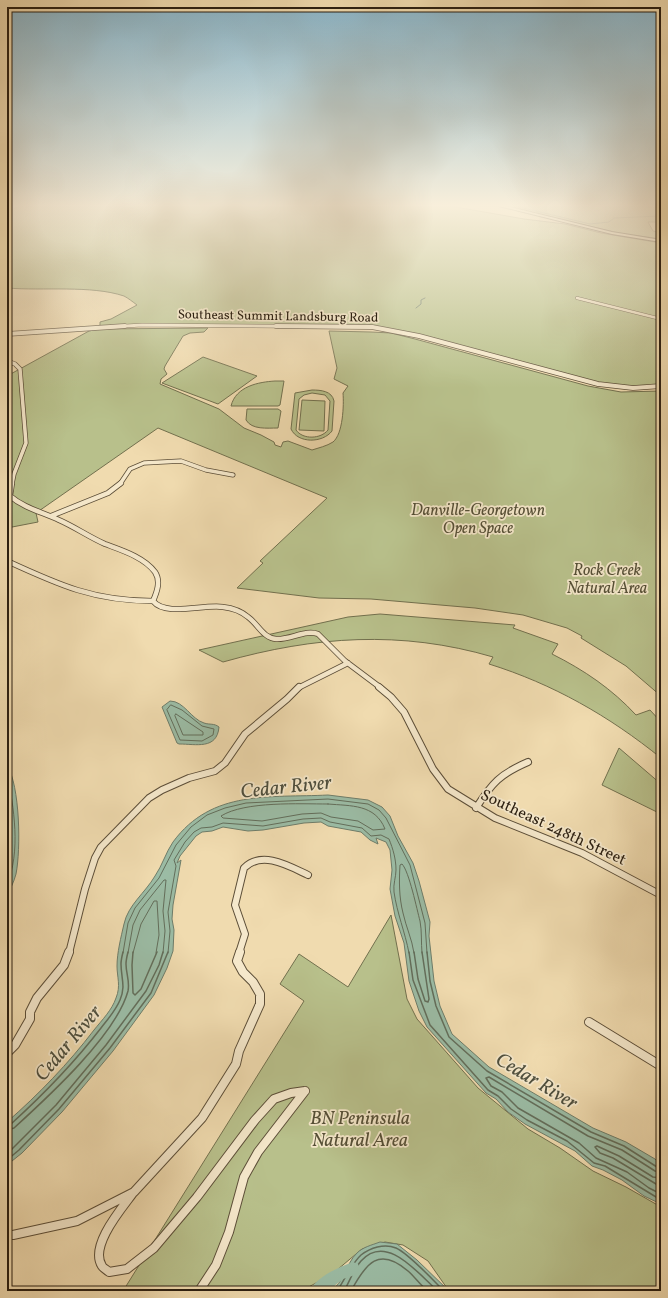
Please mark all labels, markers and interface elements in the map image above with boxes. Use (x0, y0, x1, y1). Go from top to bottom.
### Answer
street label: Southeast Summit Landsburg Road (178, 306, 378, 328)
park label: Danville-Georgetown Open Space (411, 500, 545, 540)
park label: Rock Creek Natural Area (567, 560, 648, 600)
water label: Cedar River (239, 769, 334, 807)
street label: Southeast 248th Street (477, 785, 630, 872)
water label: Cedar River (29, 1000, 110, 1088)
water label: Cedar River (490, 1046, 583, 1118)
park label: BN Peninsula Natural Area (310, 1106, 410, 1154)

